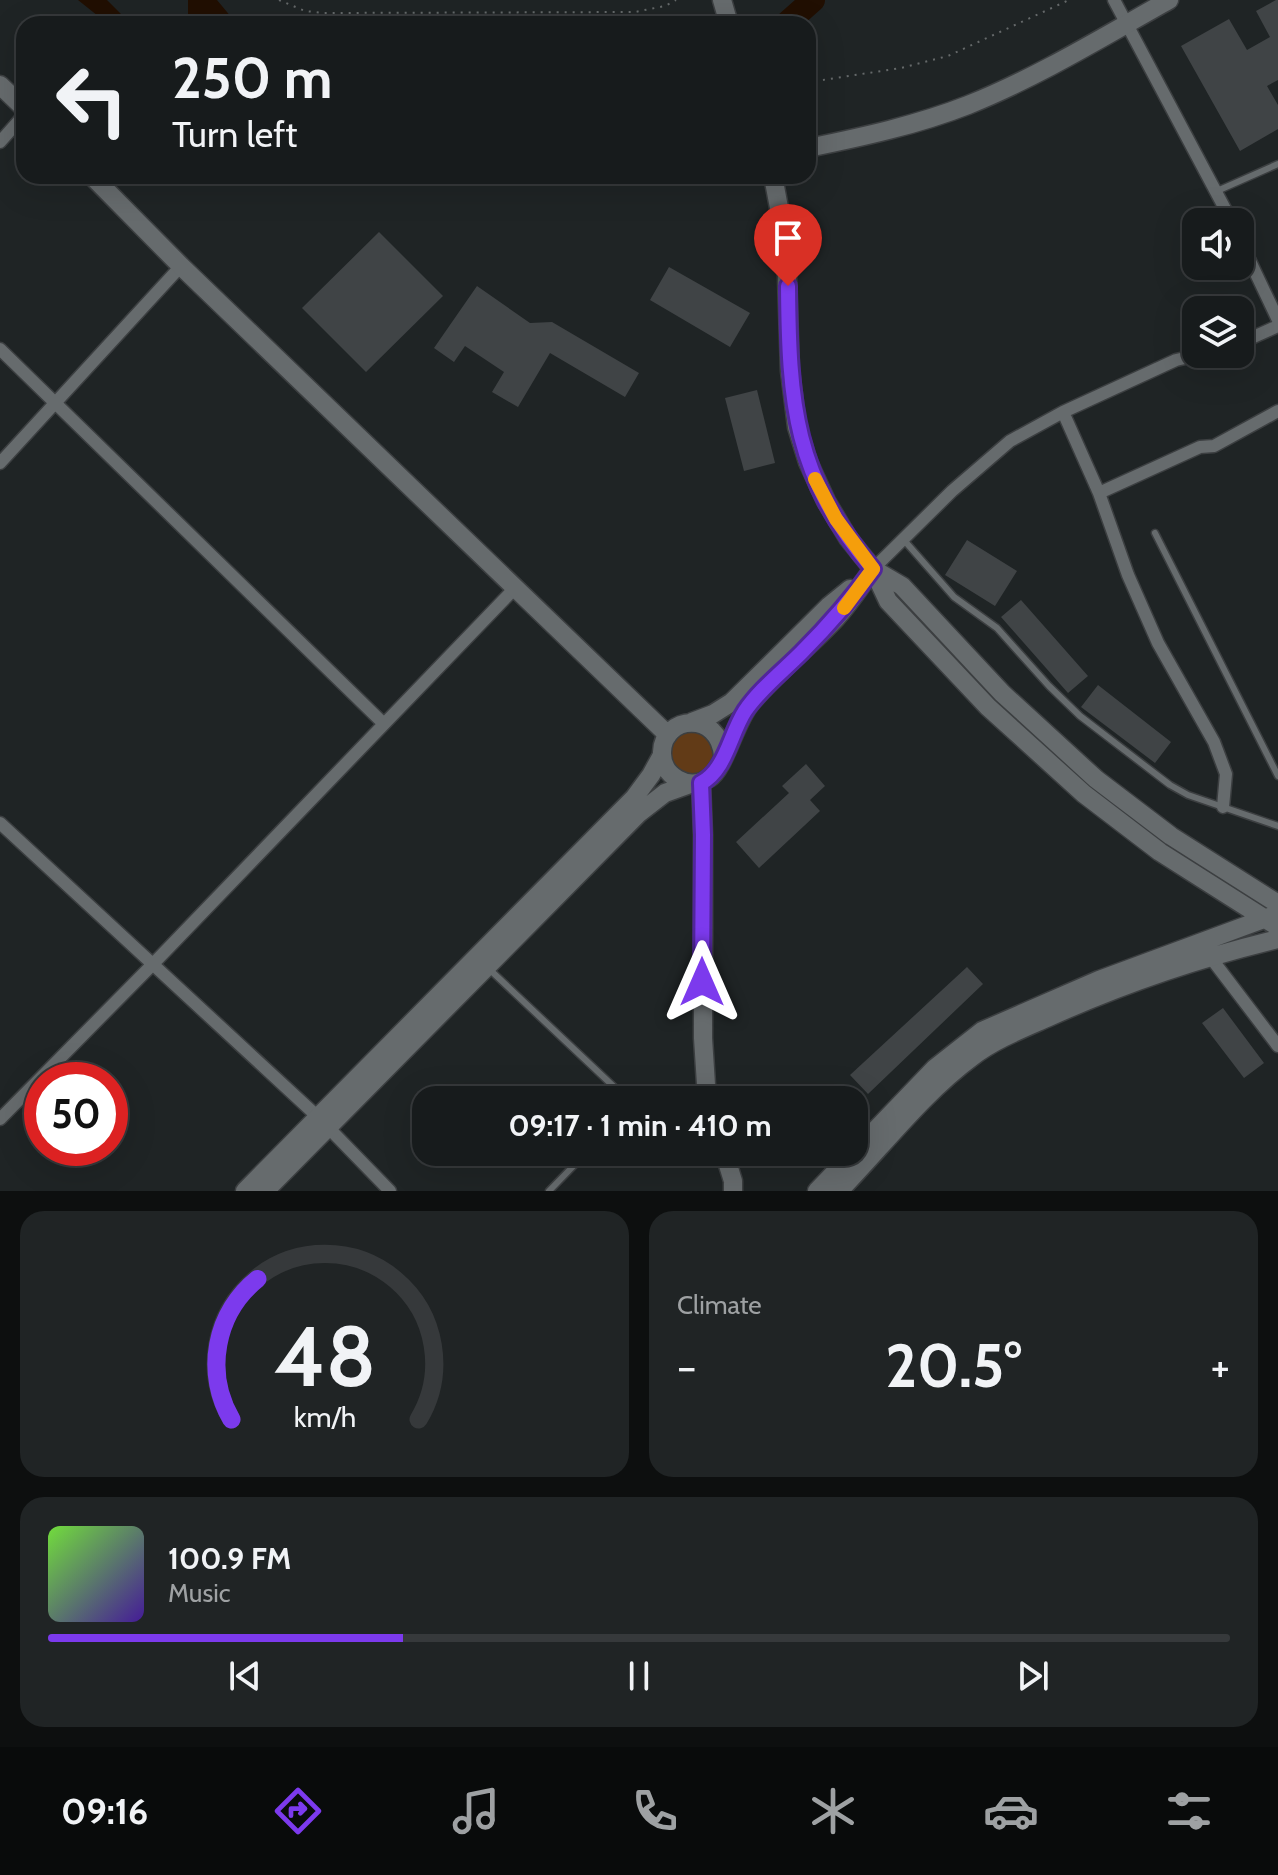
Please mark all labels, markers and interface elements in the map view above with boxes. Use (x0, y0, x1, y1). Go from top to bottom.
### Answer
text: 250 m (172, 44, 333, 112)
icon: left (40, 48, 144, 152)
text: Turn left (172, 112, 297, 156)
pin (754, 204, 822, 286)
map controls (1182, 208, 1254, 368)
button: sound (1182, 208, 1254, 280)
icon: arrive (766, 216, 810, 260)
button: layers (1182, 296, 1254, 368)
position arrow (660, 940, 744, 1024)
speed limit sign: 50 (24, 1062, 128, 1166)
text: 09:17 · 1 min · 410 m (508, 1107, 772, 1144)
text: Climate (677, 1289, 762, 1321)
text: 48 (274, 1306, 375, 1407)
text: 20.5° (885, 1329, 1022, 1402)
text: − (677, 1340, 696, 1393)
text: + (1211, 1340, 1230, 1393)
text: km/h (293, 1399, 356, 1434)
text: 100.9 FM (168, 1540, 291, 1577)
text: Music (168, 1577, 231, 1609)
icon: previous (223, 1654, 267, 1698)
icon: pause (617, 1654, 661, 1698)
icon: next (1011, 1654, 1055, 1698)
icon: directions (270, 1783, 326, 1839)
icon: music (448, 1783, 504, 1839)
icon: phone (627, 1783, 683, 1839)
icon: climate (805, 1783, 861, 1839)
icon: car (983, 1783, 1039, 1839)
icon: filters (1161, 1783, 1217, 1839)
text: 09:16 (61, 1789, 148, 1833)

